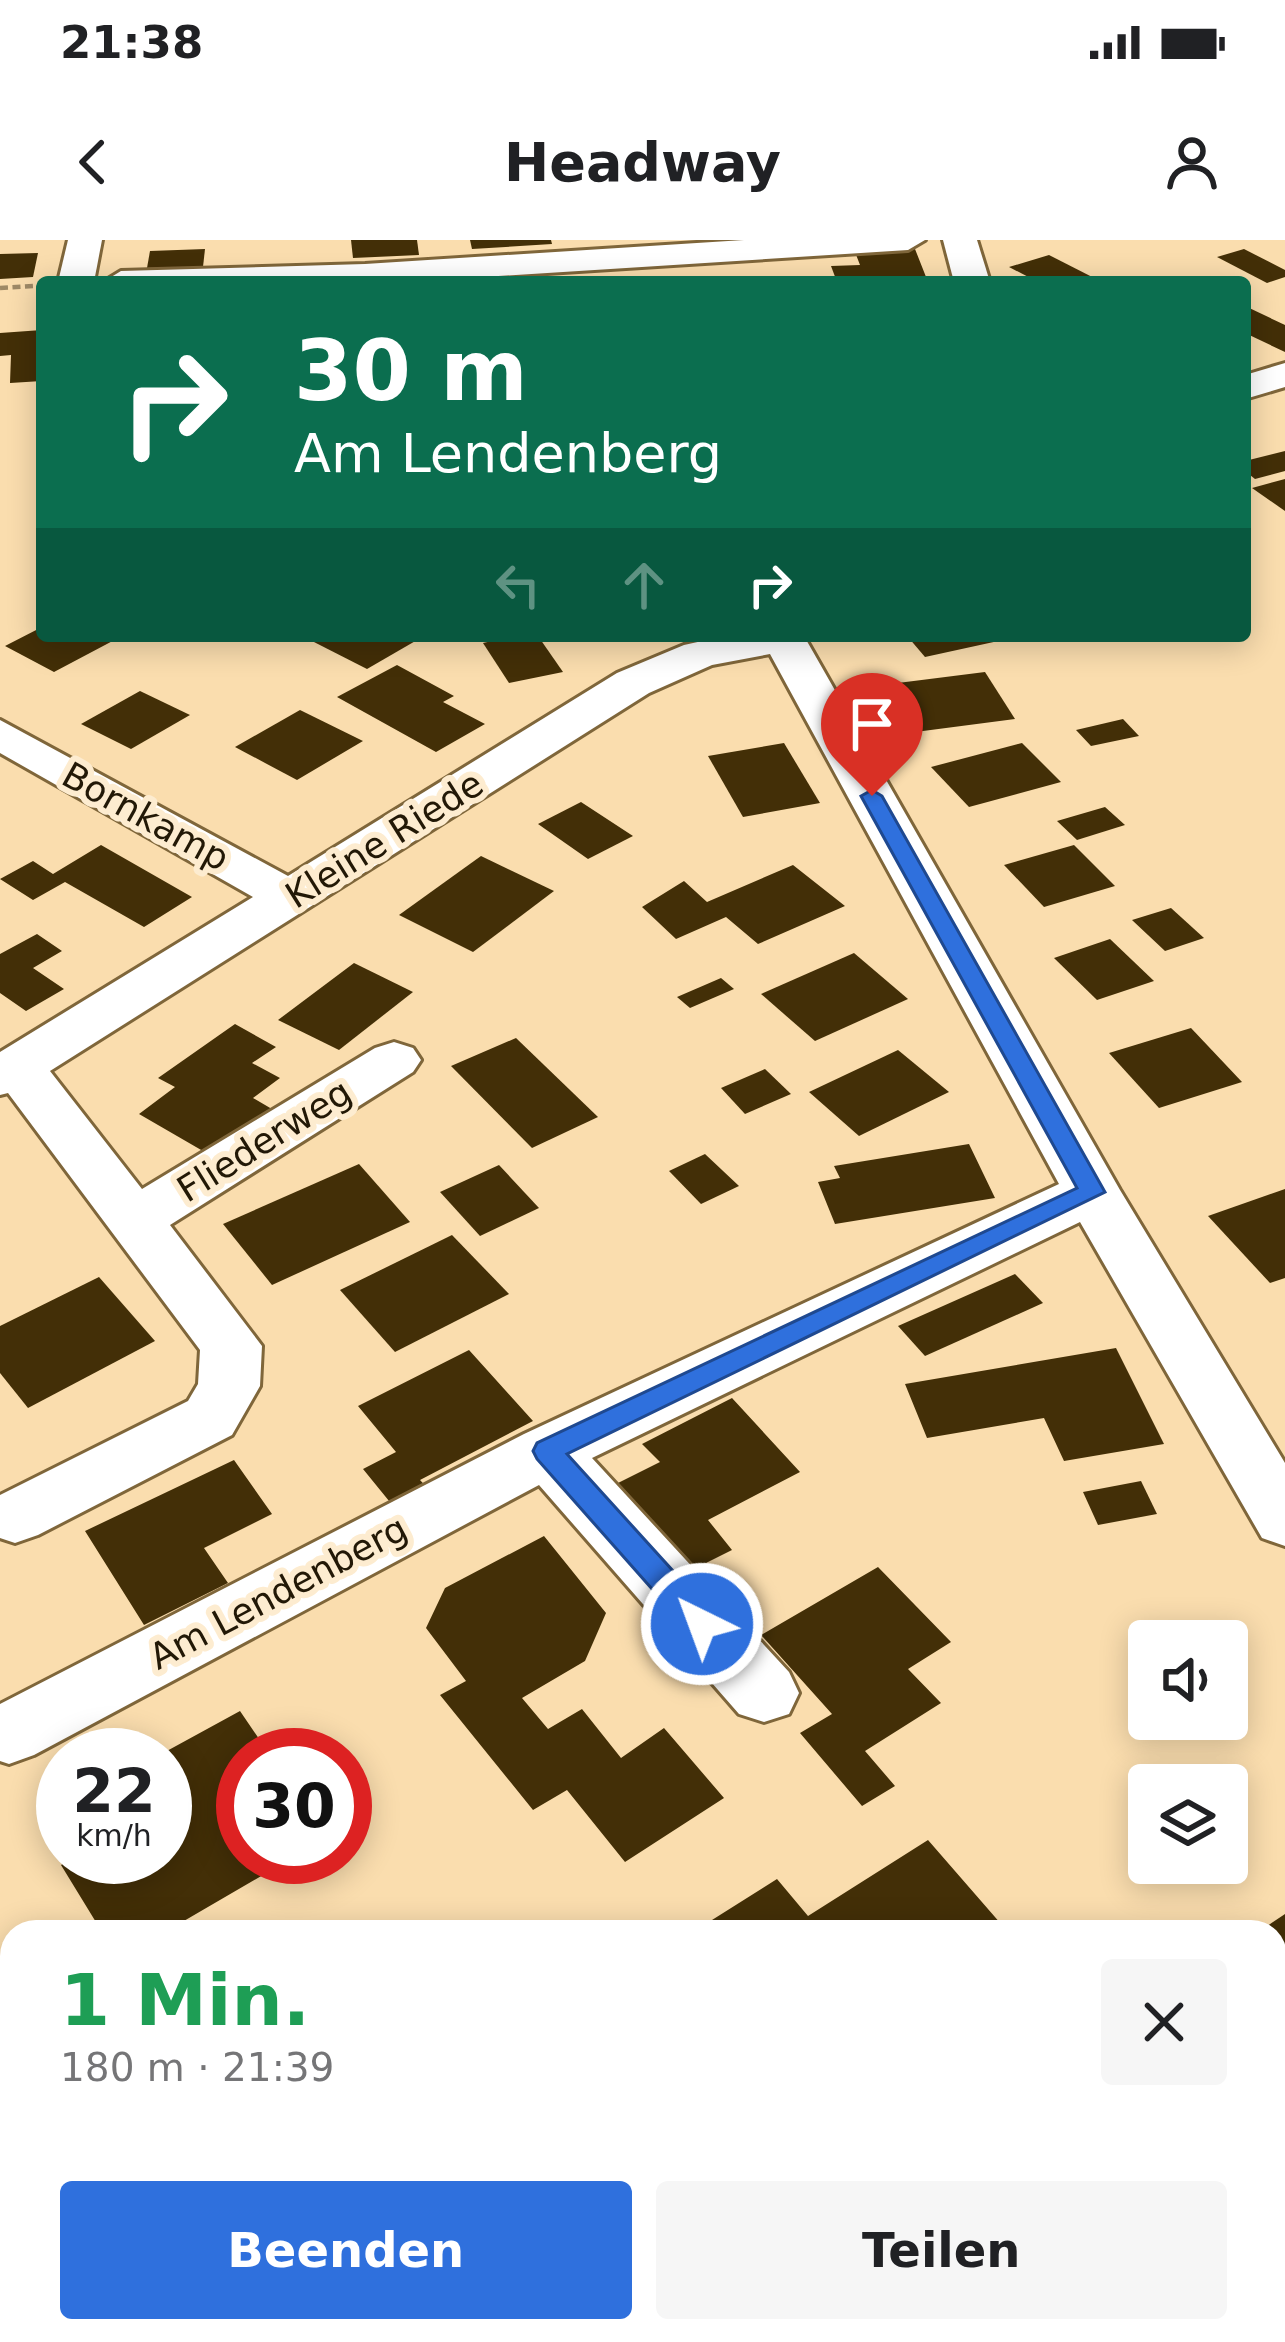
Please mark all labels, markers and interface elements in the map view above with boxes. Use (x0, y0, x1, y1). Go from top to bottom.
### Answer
text: 21:38 (60, 16, 203, 69)
icon: back (60, 129, 126, 195)
icon: person (1159, 129, 1225, 195)
text: Headway (504, 131, 781, 194)
text: 30 m (294, 322, 528, 420)
icon: right (96, 324, 252, 480)
text: Am Lendenberg (294, 422, 722, 485)
icon: left (485, 552, 551, 618)
icon: ahead (611, 552, 677, 618)
icon: right (737, 552, 803, 618)
pin (821, 673, 923, 796)
icon: arrive (839, 691, 905, 757)
street label: Bornkamp (55, 754, 236, 879)
street label: Kleine Riede (278, 763, 490, 916)
street label: Fliederweg (170, 1071, 359, 1210)
street label: Am Lendenberg (143, 1507, 414, 1678)
position arrow (639, 1561, 765, 1687)
map controls (1128, 1620, 1248, 1884)
button: sound (1128, 1620, 1248, 1740)
speed limit sign: 30 (216, 1728, 372, 1884)
text: 22 (72, 1756, 156, 1826)
button: layers (1128, 1764, 1248, 1884)
text: km/h (76, 1818, 152, 1853)
text: 1 Min. (60, 1958, 310, 2042)
button: close (1101, 1959, 1227, 2085)
text: 180 m · 21:39 (60, 2045, 334, 2090)
button: Beenden (60, 2181, 632, 2319)
button: Teilen (656, 2181, 1227, 2319)

